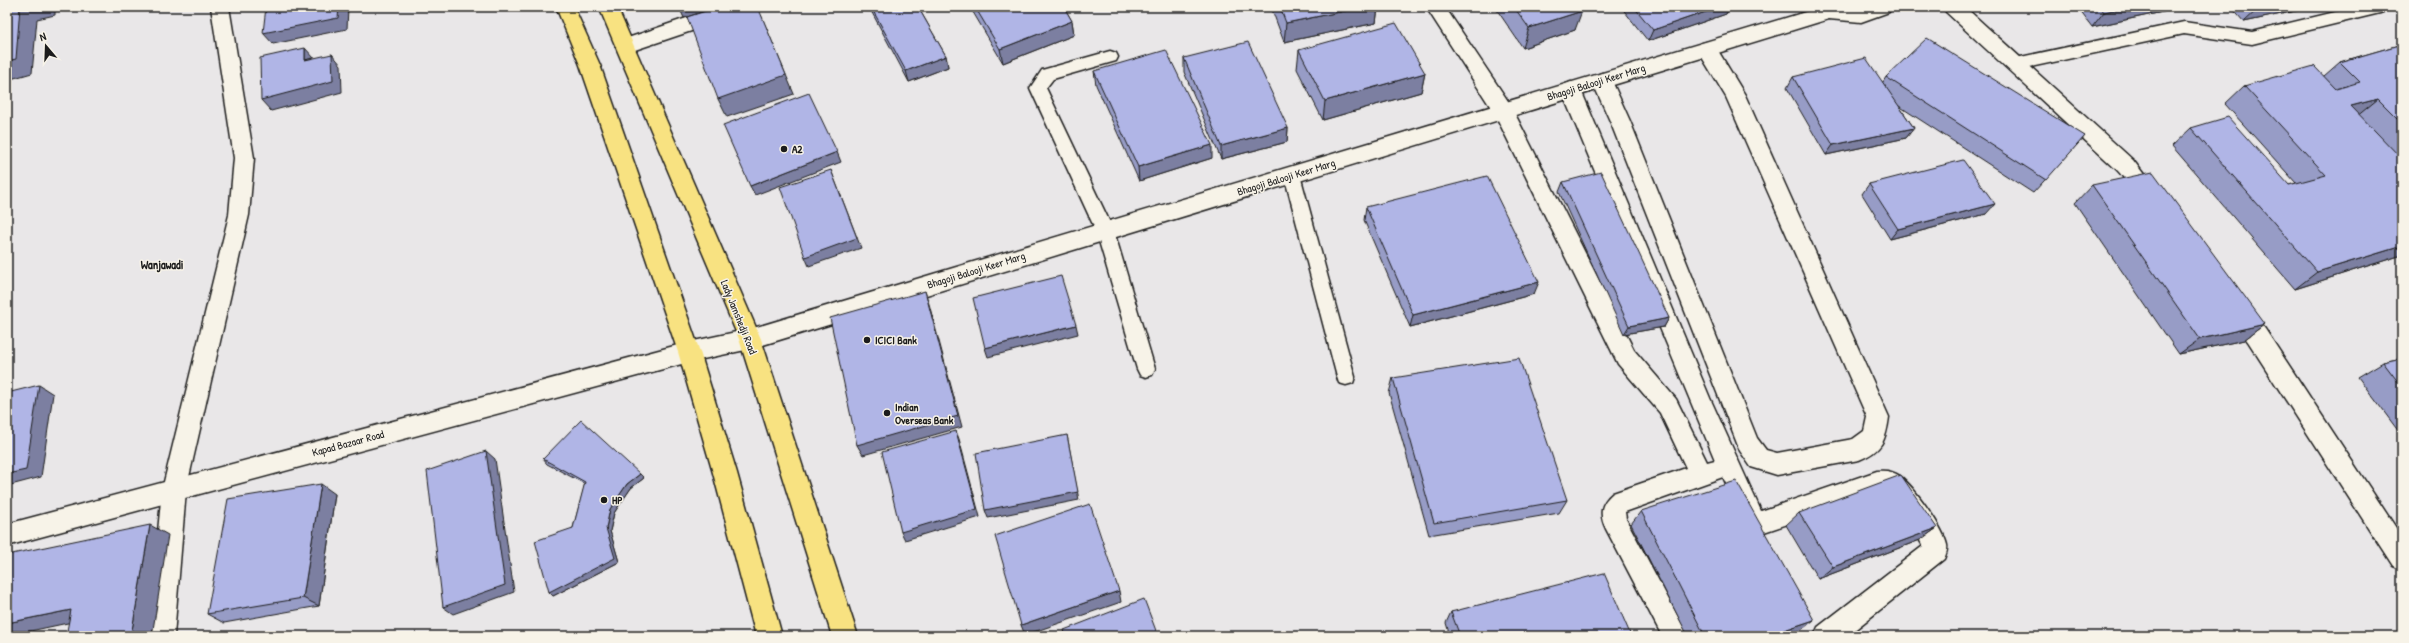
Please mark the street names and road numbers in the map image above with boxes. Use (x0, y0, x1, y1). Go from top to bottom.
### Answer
street label: Bhagoji Balooji Keer Marg (1545, 60, 1647, 104)
street label: Bhagoji Balooji Keer Marg (1235, 155, 1337, 199)
street label: Bhagoji Balooji Keer Marg (925, 248, 1027, 292)
street label: Lady Jamshedji Road (718, 278, 761, 357)
street label: Kapad Bazaar Road (310, 426, 386, 459)

